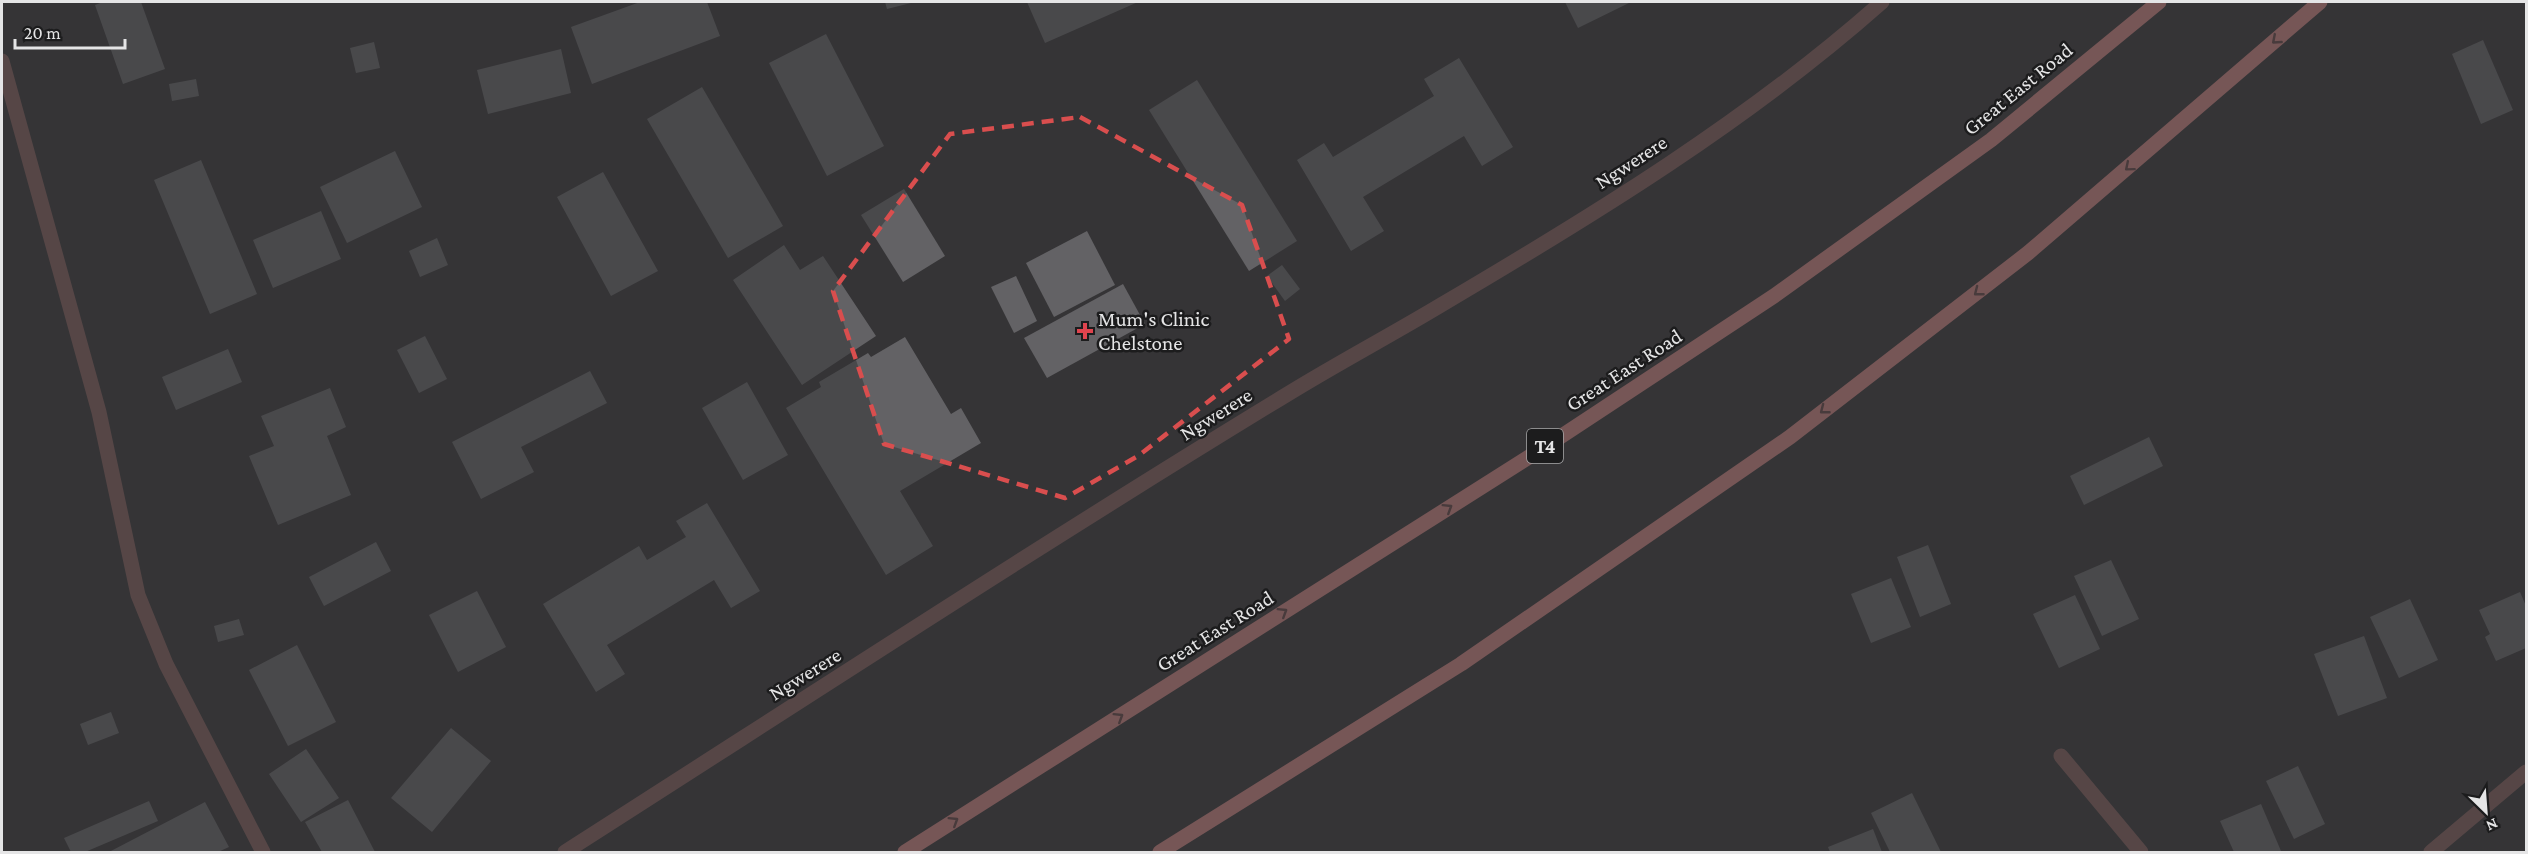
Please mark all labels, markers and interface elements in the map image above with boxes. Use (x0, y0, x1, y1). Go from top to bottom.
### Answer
scale bar (15, 12, 124, 50)
text: 20 m (24, 23, 61, 43)
one-way arrow (2272, 33, 2283, 44)
street label: Great East Road (1959, 38, 2077, 140)
street label: Ngwerere (1591, 130, 1671, 194)
one-way arrow (2125, 160, 2136, 171)
one-way arrow (1974, 284, 1985, 295)
place label: Mum's Clinic Chelstone (1098, 307, 1210, 355)
marker: Mum's Clinic Chelstone (1076, 322, 1094, 340)
street label: Great East Road (1562, 324, 1686, 416)
street label: Ngwerere (1175, 382, 1257, 446)
one-way arrow (1820, 403, 1831, 414)
road number: T4 (1527, 429, 1563, 463)
one-way arrow (1441, 504, 1452, 515)
street label: Great East Road (1152, 586, 1278, 676)
one-way arrow (1277, 608, 1287, 620)
street label: Ngwerere (764, 642, 846, 706)
one-way arrow (1113, 712, 1123, 724)
north arrow (2456, 782, 2516, 842)
text: N (2484, 815, 2501, 835)
one-way arrow (948, 817, 958, 829)

